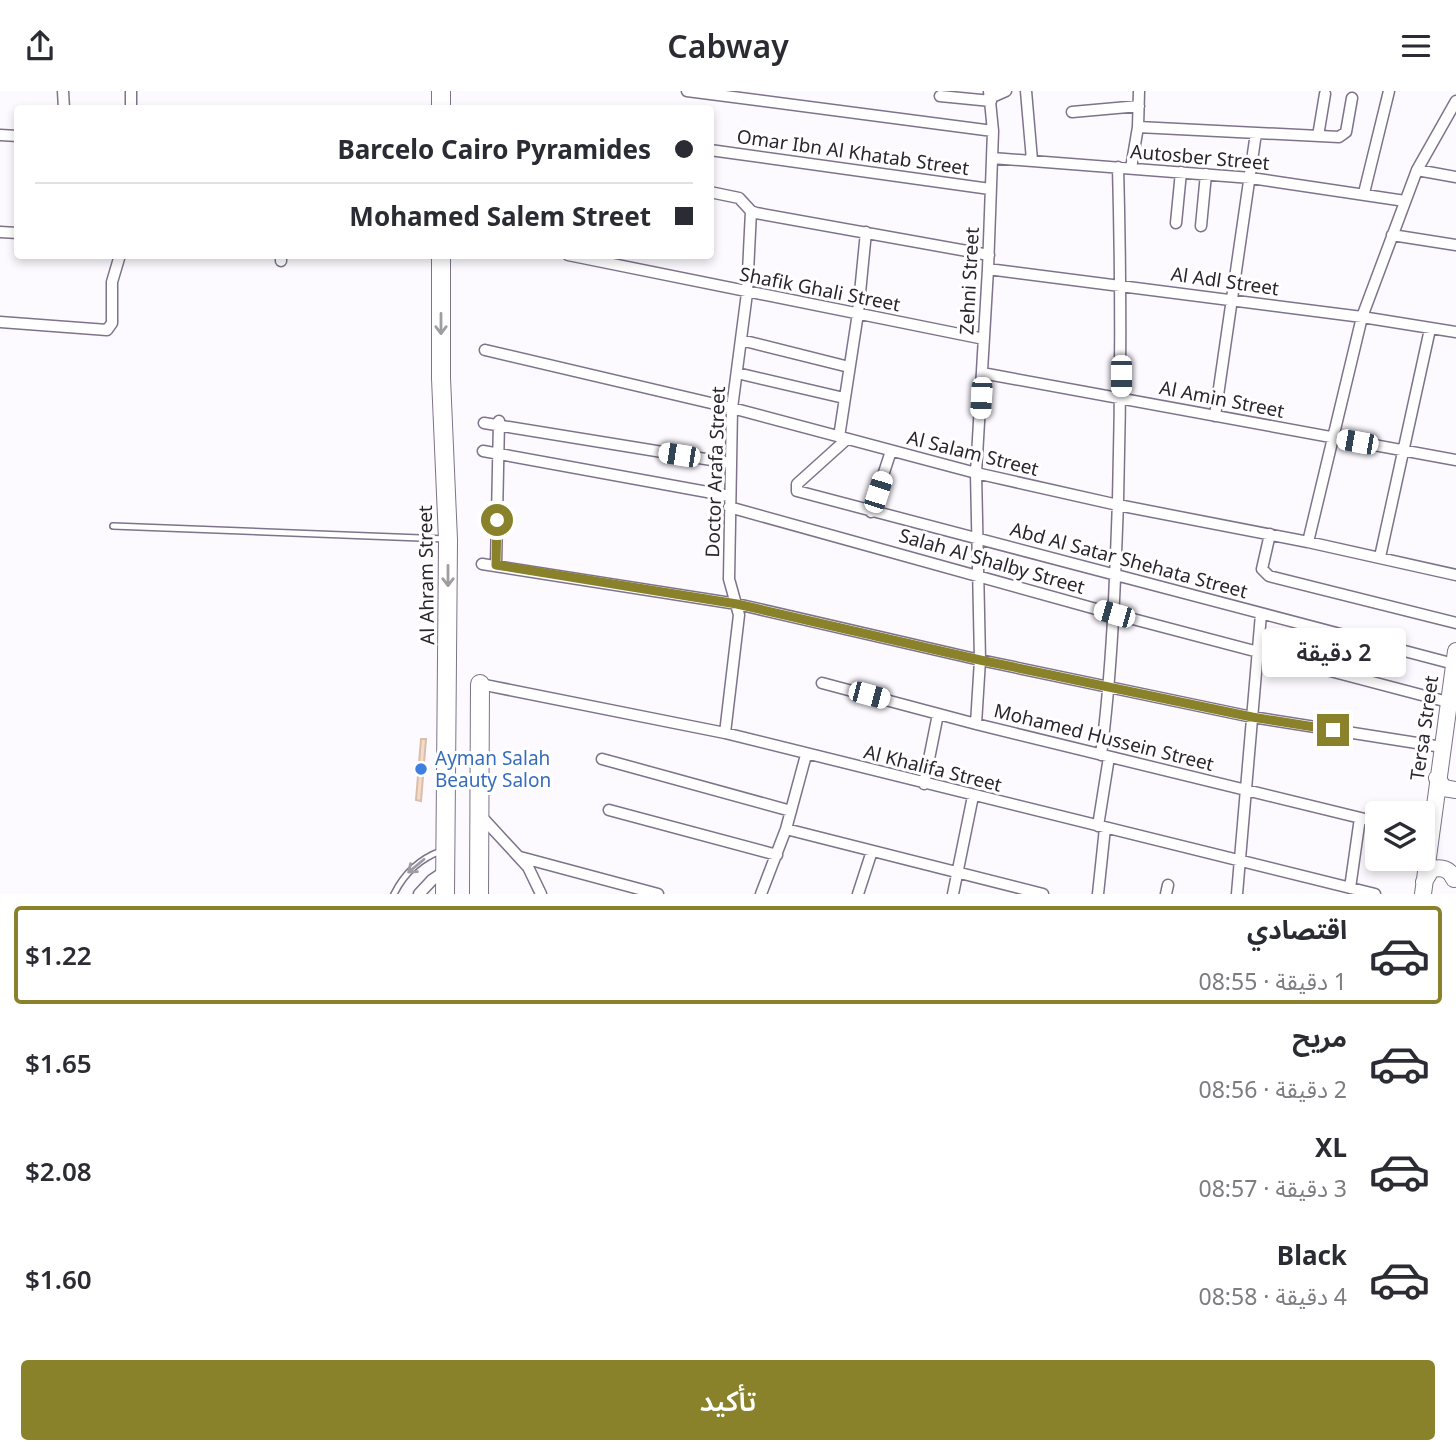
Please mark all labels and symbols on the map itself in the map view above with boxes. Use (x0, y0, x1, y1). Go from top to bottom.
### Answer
street label: Omar Ibn Al Khatab Street (735, 123, 971, 181)
street label: Autosber Street (1129, 138, 1271, 176)
street label: Zehni Street (953, 226, 985, 336)
street label: Shafik Ghali Street (737, 261, 903, 317)
street label: Al Adl Street (1169, 261, 1281, 301)
one-way arrow (434, 312, 448, 335)
car (1111, 355, 1132, 397)
street label: Al Amin Street (1157, 374, 1287, 424)
car (970, 376, 993, 420)
street label: Doctor Arafa Street (699, 386, 731, 558)
street label: Al Salam Street (905, 424, 1041, 482)
car (1335, 428, 1380, 456)
car (657, 441, 702, 469)
car (862, 469, 895, 515)
route start (481, 504, 513, 536)
street label: Al Ahram Street (412, 505, 440, 645)
street label: Abd Al Satar Shehata Street (1007, 516, 1251, 604)
street label: Salah Al Shalby Street (896, 522, 1088, 600)
one-way arrow (441, 564, 455, 587)
car (1091, 598, 1138, 630)
callout: 2 دقيقة (1261, 629, 1405, 677)
street label: Tersa Street (1404, 674, 1444, 782)
car (846, 679, 893, 711)
street label: Mohamed Hussein Street (991, 697, 1217, 777)
route end (1317, 714, 1349, 746)
street label: Al Khalifa Street (861, 738, 1005, 798)
place label: Ayman Salah Beauty Salon (435, 745, 551, 793)
marker: Ayman Salah Beauty Salon (413, 761, 429, 777)
one-way arrow (407, 858, 425, 874)

